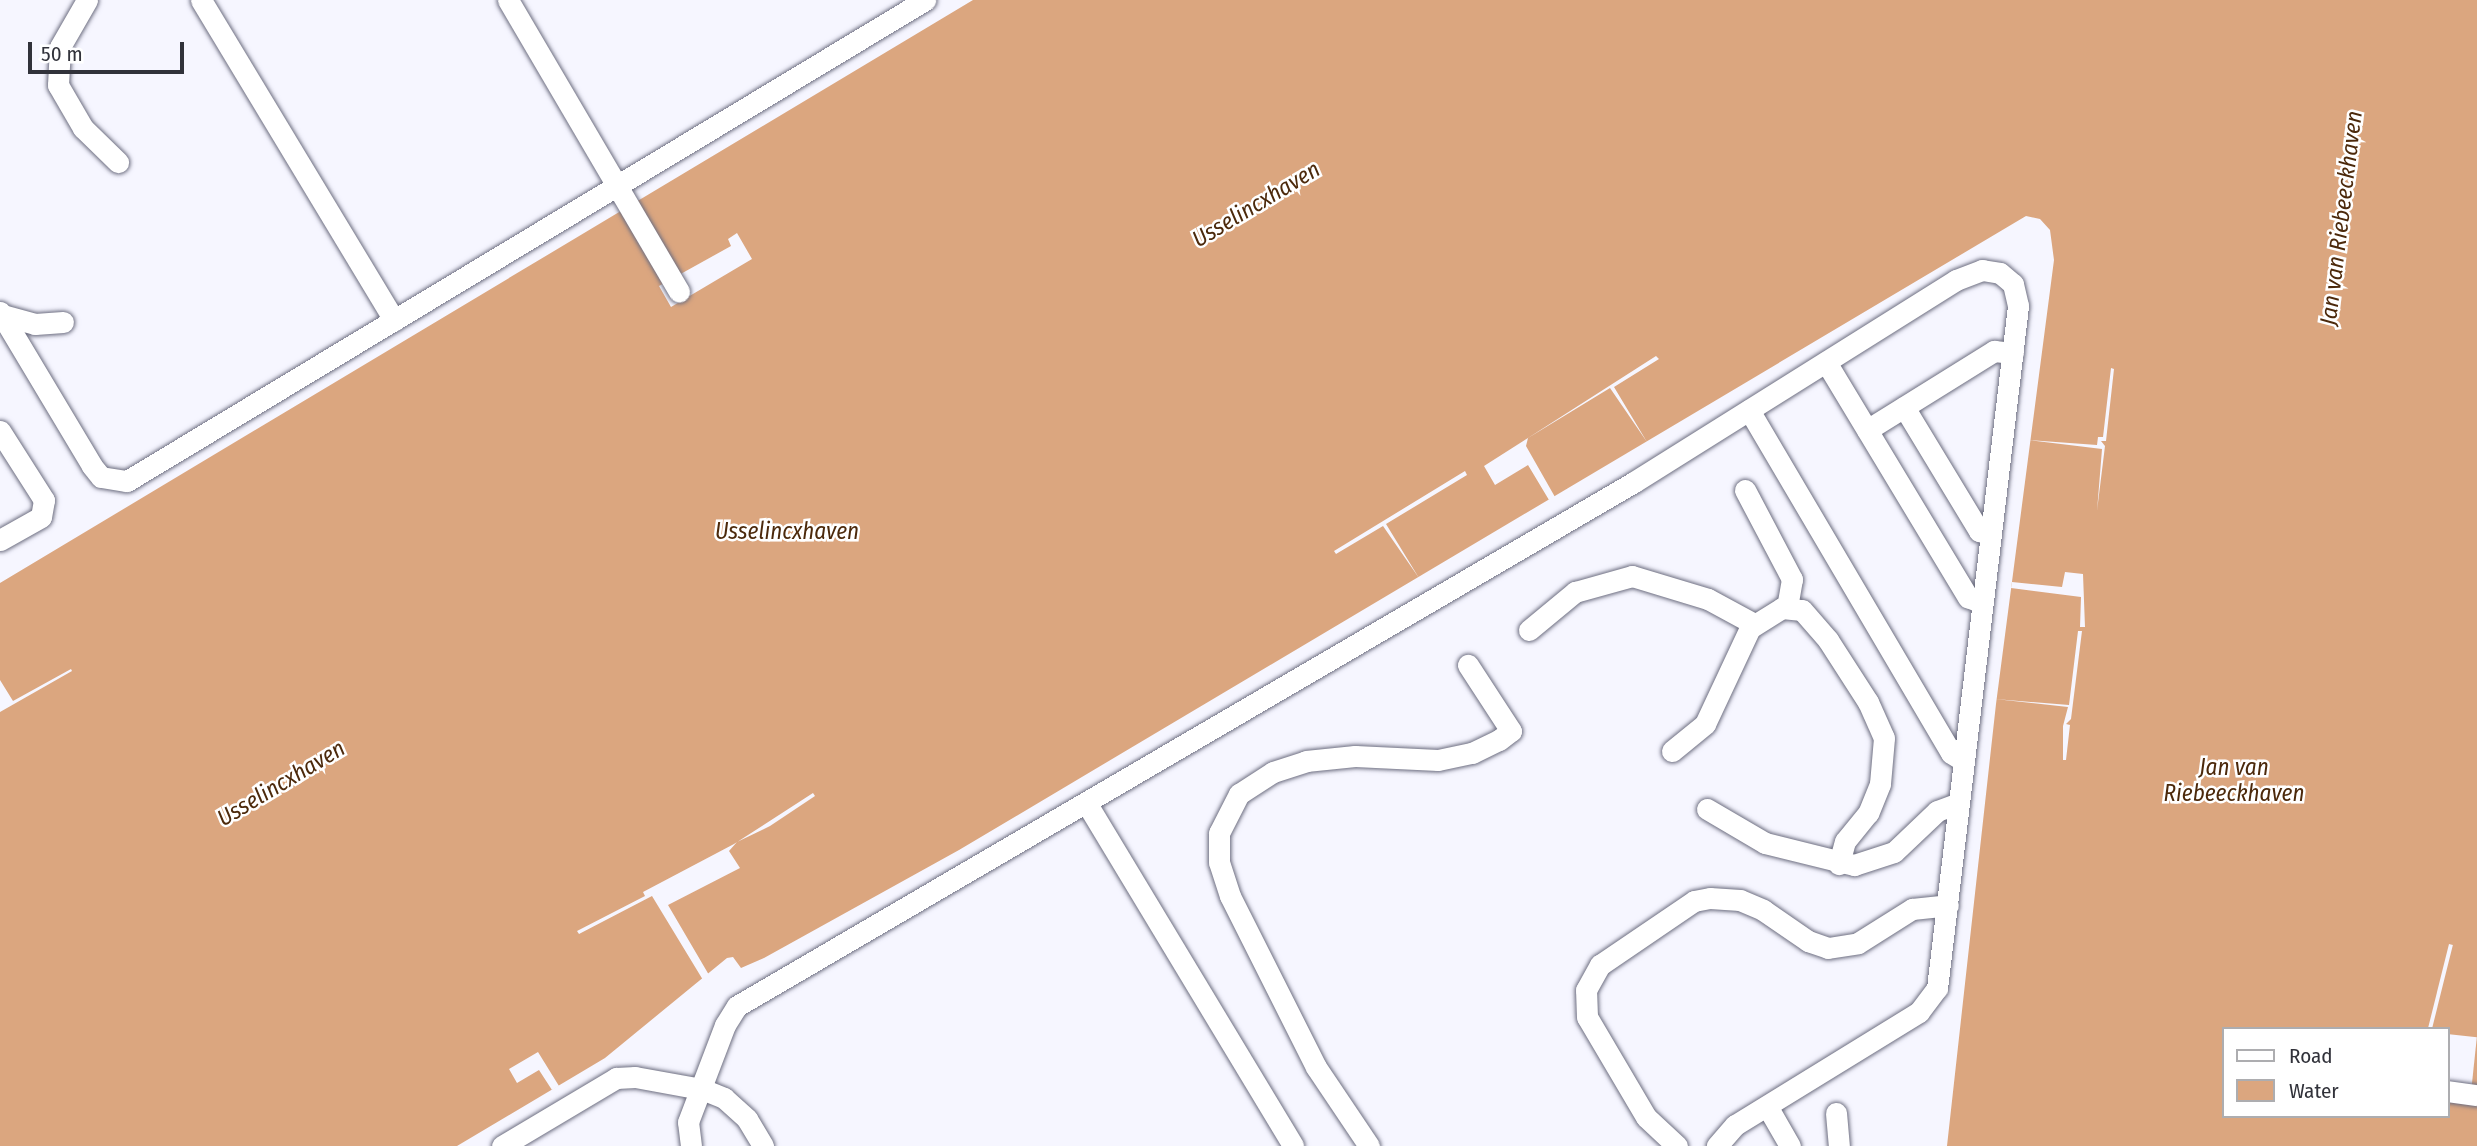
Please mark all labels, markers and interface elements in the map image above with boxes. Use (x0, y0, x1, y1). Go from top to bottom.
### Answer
scale bar (32, 28, 187, 72)
text: 50 m (41, 41, 83, 67)
water label: Jan van Riebeeckhaven (2314, 109, 2368, 327)
water label: Usselincxhaven (1187, 155, 1325, 253)
water label: Usselincxhaven (715, 517, 859, 545)
water label: Usselincxhaven (212, 734, 350, 832)
water label: Jan van Riebeeckhaven (2164, 753, 2304, 807)
legend (2222, 1027, 2449, 1118)
text: Road (2289, 1043, 2333, 1069)
text: Water (2289, 1078, 2339, 1104)

